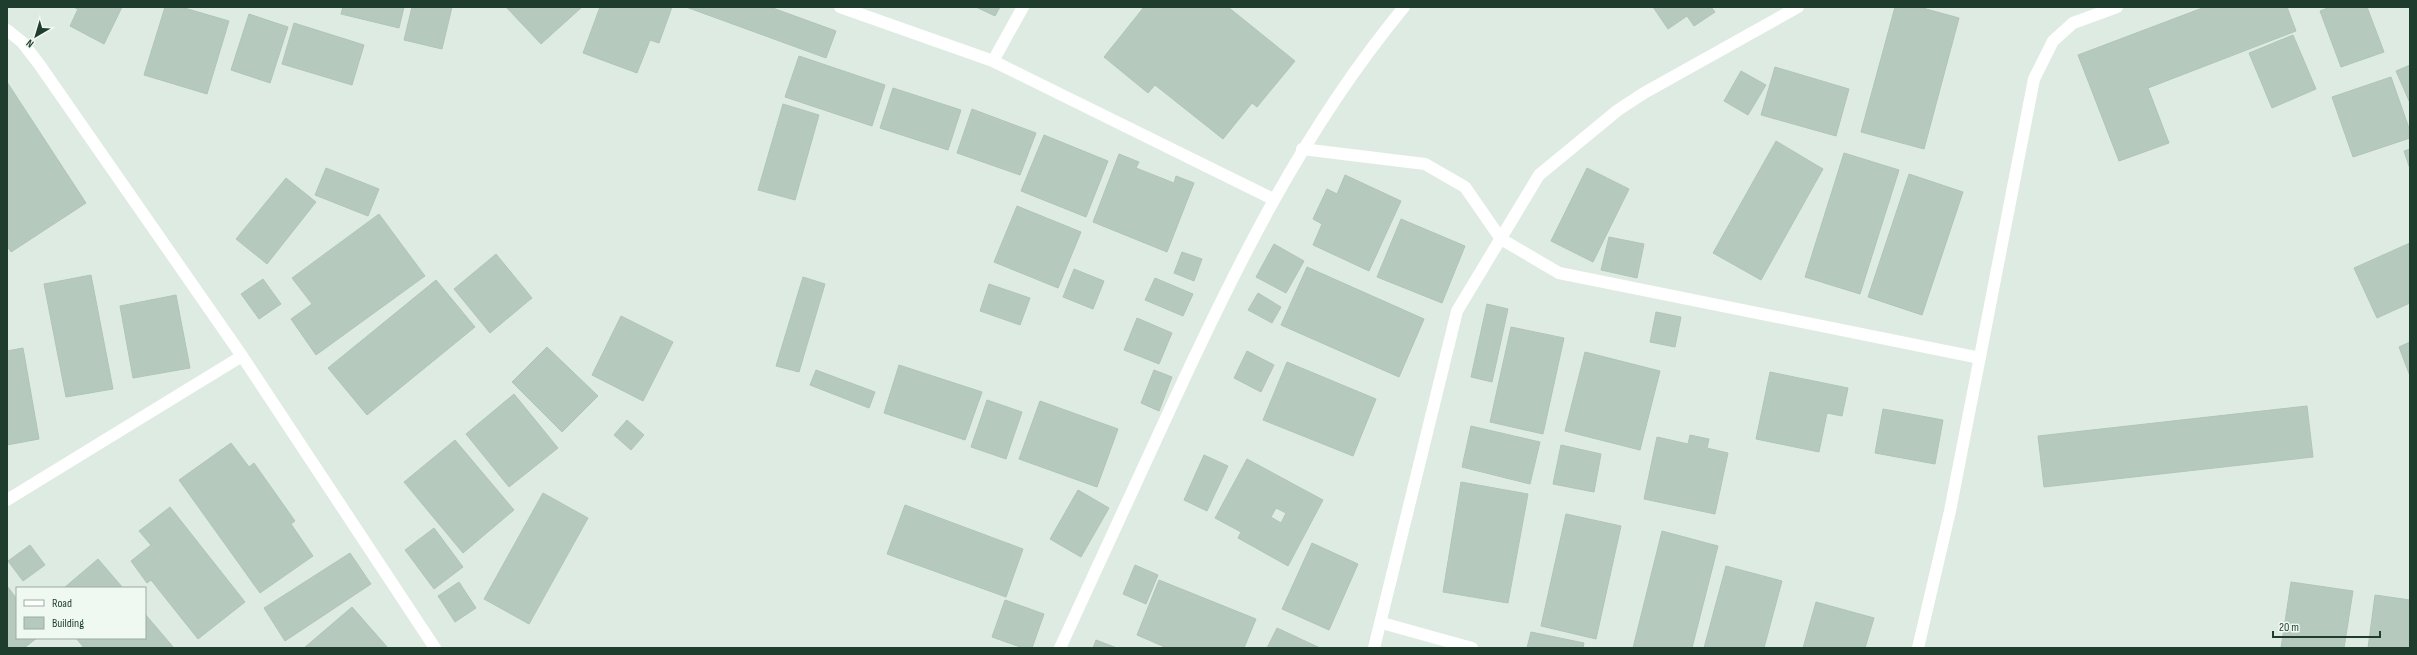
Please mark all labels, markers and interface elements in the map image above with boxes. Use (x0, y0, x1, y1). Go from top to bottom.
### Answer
north arrow (16, 16, 56, 56)
text: N (24, 36, 36, 50)
legend (16, 587, 146, 639)
text: Road (52, 596, 72, 611)
scale bar (2273, 613, 2380, 639)
text: Building (52, 616, 84, 631)
text: 20 m (2279, 620, 2299, 635)

